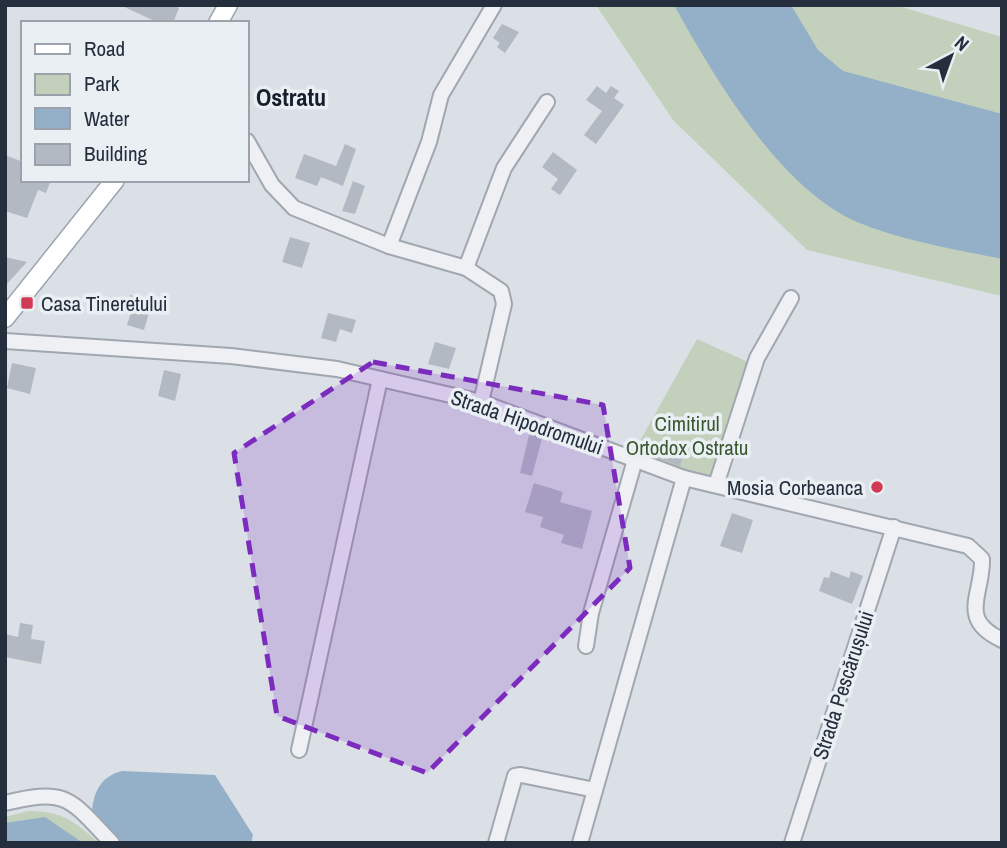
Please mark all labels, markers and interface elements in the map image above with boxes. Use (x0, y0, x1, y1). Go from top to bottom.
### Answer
legend (21, 21, 248, 182)
north arrow (916, 21, 986, 91)
text: N (949, 30, 975, 57)
text: Road (84, 34, 125, 63)
text: Park (84, 69, 120, 98)
district label: Ostratu (256, 81, 326, 113)
text: Water (84, 104, 130, 133)
text: Building (84, 139, 148, 168)
place label: Casa Tineretului (41, 289, 168, 318)
marker: Casa Tineretului (19, 295, 35, 311)
street label: Strada Hipodromului (447, 382, 607, 462)
park label: Cimitirul Ortodox Ostratu (626, 409, 748, 462)
place label: Mosia Corbeanca (727, 473, 863, 502)
marker: Mosia Corbeanca (869, 479, 885, 495)
street label: Strada Pescărușului (805, 607, 881, 763)

